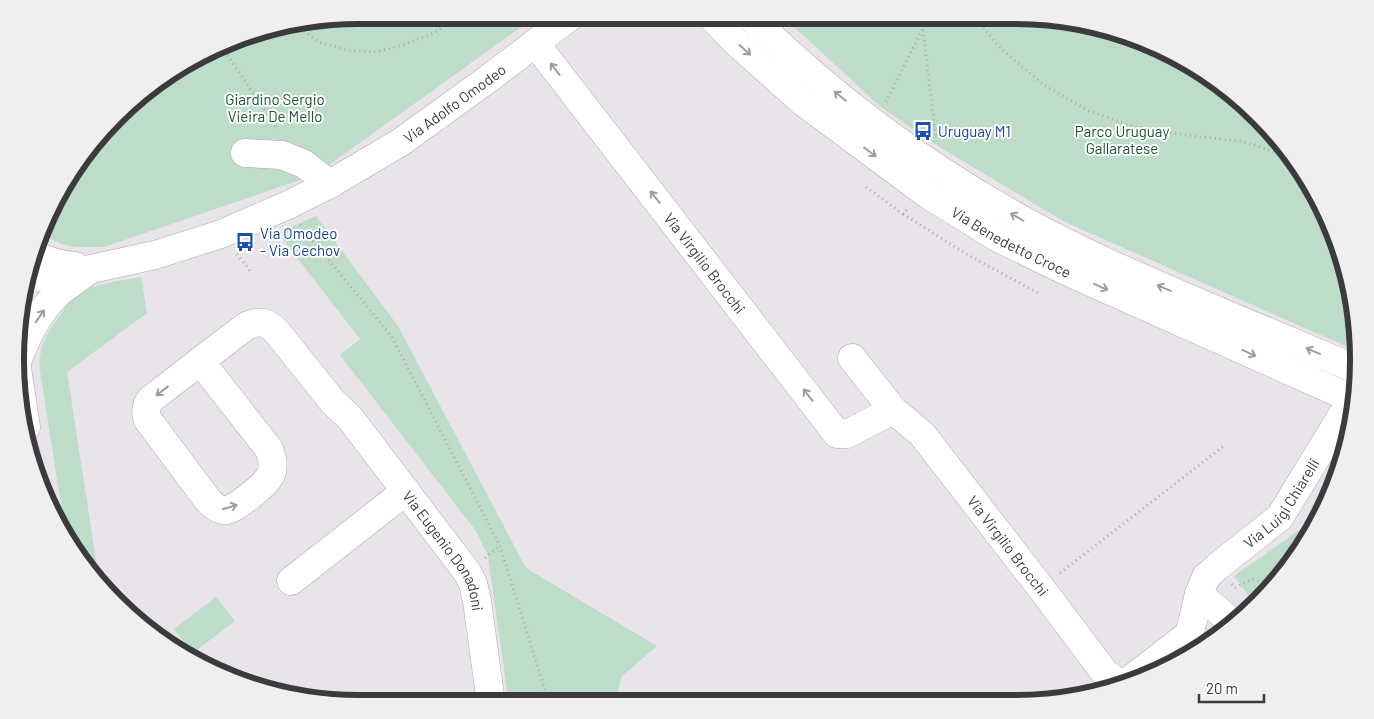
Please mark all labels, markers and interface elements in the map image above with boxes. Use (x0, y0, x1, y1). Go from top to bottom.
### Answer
one-way arrow (738, 44, 751, 55)
street label: Via Adolfo Omodeo (400, 60, 509, 146)
one-way arrow (550, 63, 561, 76)
park label: Giardino Sergio Vieira De Mello (225, 90, 325, 125)
one-way arrow (834, 90, 847, 101)
bus stop icon: Uruguay M1 (912, 120, 934, 142)
place label: Uruguay M1 (938, 122, 1011, 140)
park label: Parco Uruguay Gallaratese (1075, 122, 1169, 157)
one-way arrow (863, 147, 877, 157)
one-way arrow (649, 191, 660, 204)
street label: Via Benedetto Croce (948, 202, 1074, 281)
street label: Via Virgilio Brocchi (660, 209, 749, 317)
one-way arrow (1010, 212, 1025, 222)
place label: Via Omodeo - Via Cechov (260, 224, 340, 259)
bus stop icon: Via Omodeo - Via Cechov (234, 231, 256, 253)
one-way arrow (1093, 282, 1108, 292)
one-way arrow (1156, 282, 1171, 291)
one-way arrow (35, 309, 45, 323)
one-way arrow (1306, 346, 1321, 356)
one-way arrow (1241, 348, 1256, 358)
one-way arrow (155, 386, 169, 396)
one-way arrow (802, 389, 813, 402)
street label: Via Luigi Chiarelli (1240, 455, 1323, 552)
street label: Via Eugenio Donadoni (399, 487, 487, 612)
street label: Via Virgilio Brocchi (964, 492, 1053, 599)
one-way arrow (222, 501, 238, 511)
scale bar (1199, 672, 1264, 704)
text: 20 m (1206, 679, 1238, 697)

